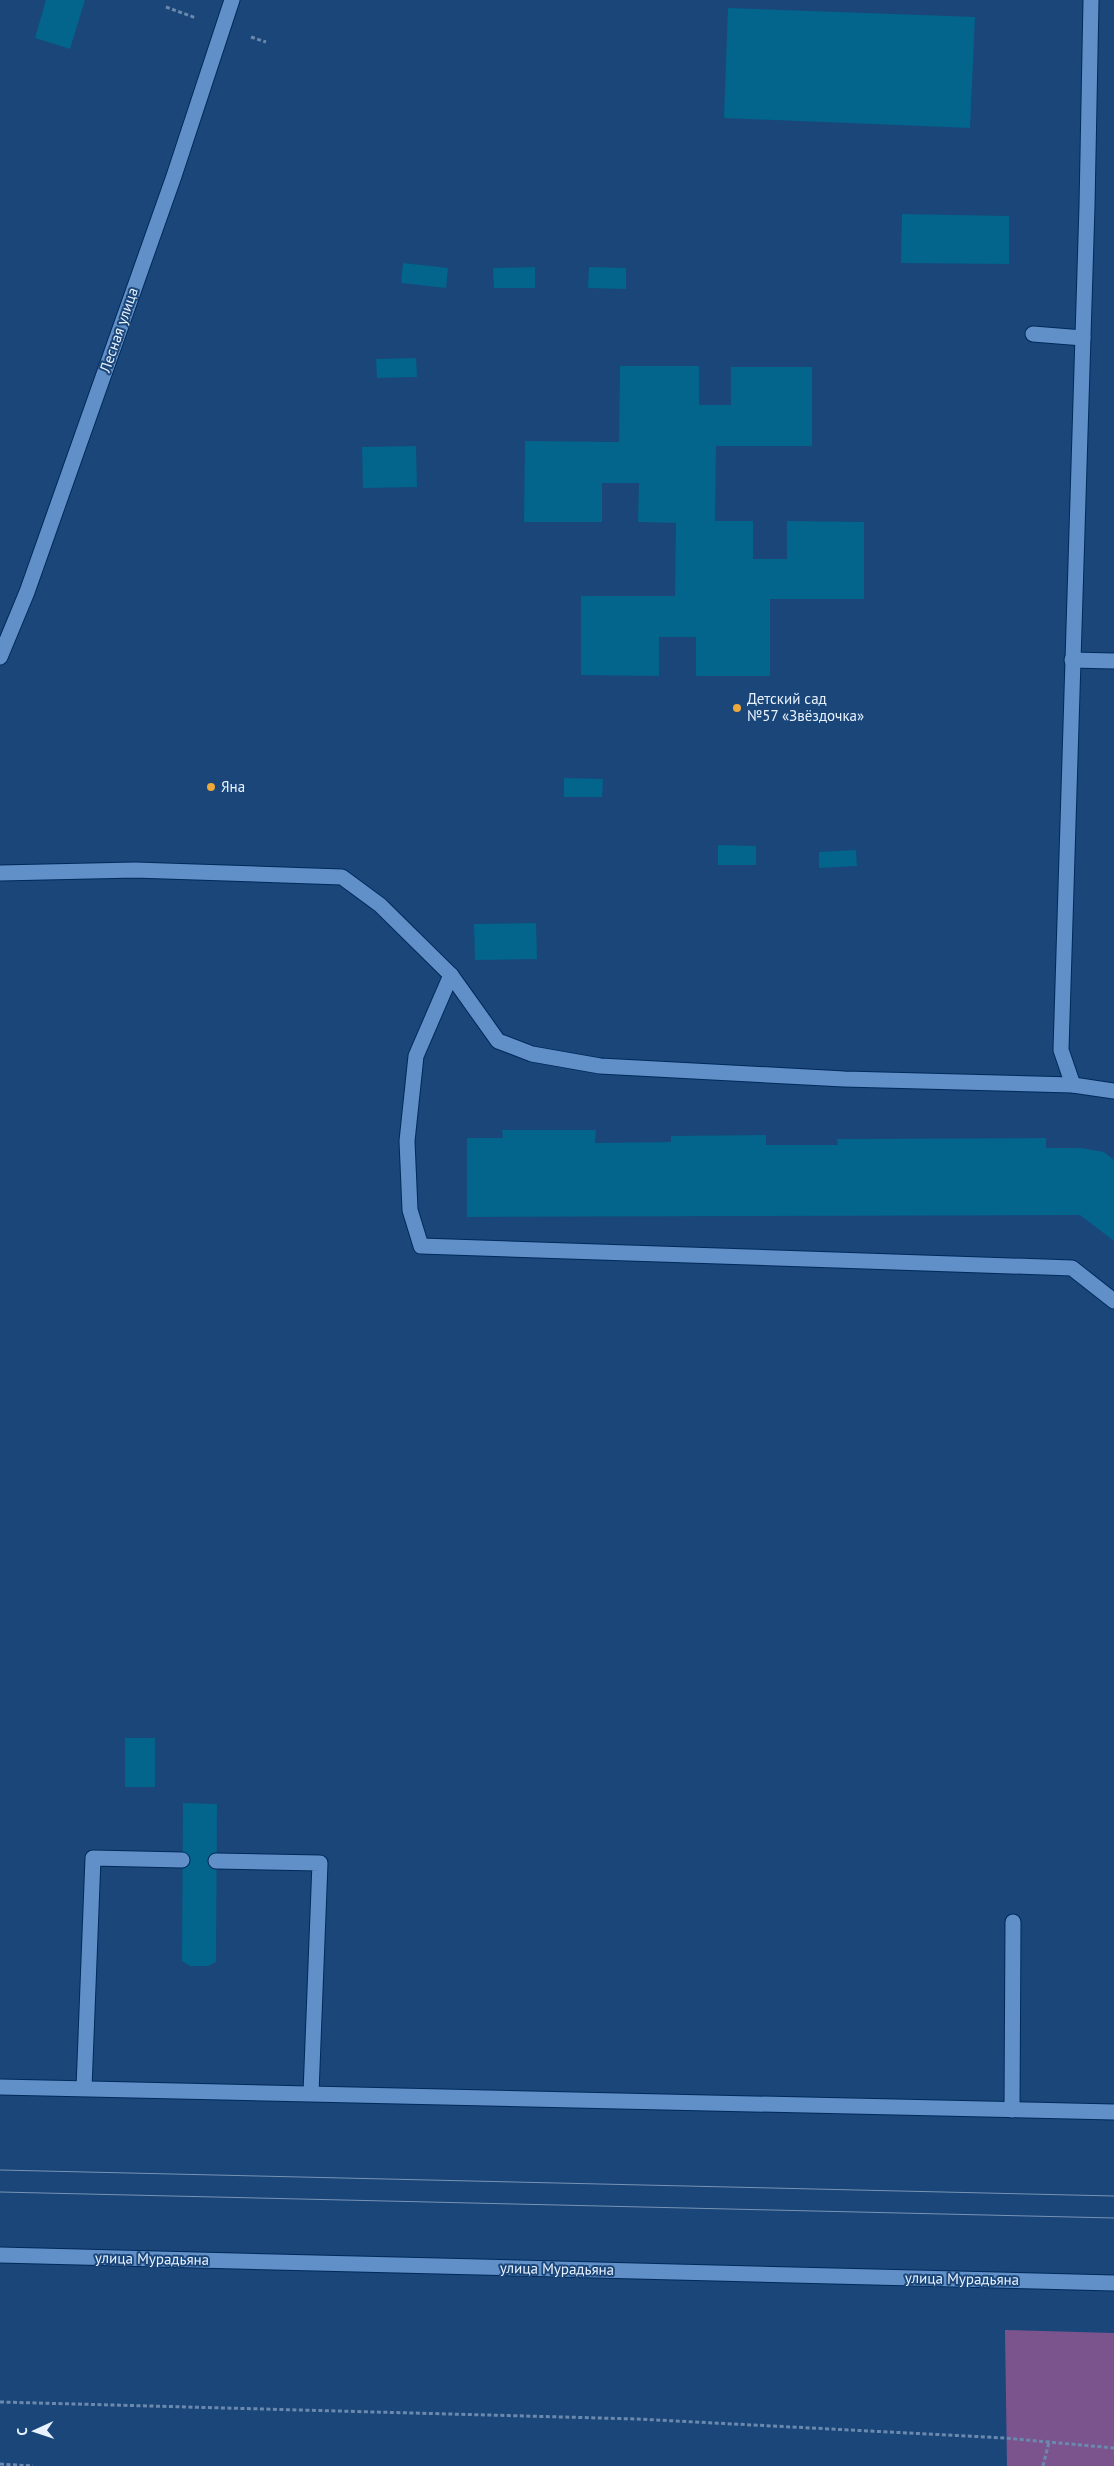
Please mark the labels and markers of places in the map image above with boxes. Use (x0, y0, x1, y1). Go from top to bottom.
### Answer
place label: Детский сад №57 «Звёздочка» (747, 689, 864, 725)
marker: Детский сад №57 «Звёздочка» (731, 702, 743, 714)
place label: Яна (221, 777, 245, 796)
marker: Яна (205, 781, 217, 793)

